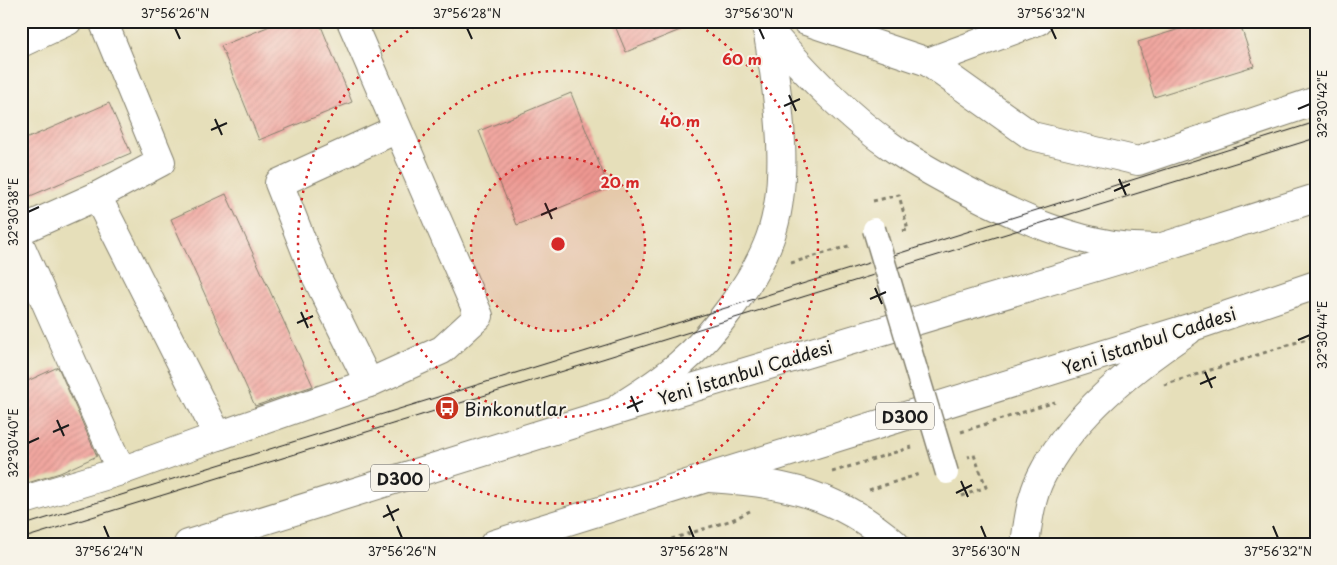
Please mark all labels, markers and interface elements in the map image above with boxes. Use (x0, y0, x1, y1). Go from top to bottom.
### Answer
text: 37°56'26"N (141, 4, 209, 22)
text: 37°56'28"N (433, 4, 501, 22)
text: 37°56'30"N (725, 4, 793, 22)
text: 37°56'32"N (1017, 4, 1085, 22)
text: 60 m (722, 47, 762, 70)
text: 32°30'42"E (1313, 70, 1331, 138)
text: 40 m (660, 109, 700, 132)
text: 20 m (601, 170, 639, 193)
text: 32°30'38"E (4, 178, 22, 246)
centre of rings (549, 235, 567, 253)
street label: Yeni İstanbul Caddesi (1059, 299, 1239, 381)
text: 32°30'44"E (1313, 301, 1331, 369)
street label: Yeni İstanbul Caddesi (654, 333, 836, 411)
bus stop icon: Binkonutlar (434, 395, 460, 421)
place label: Binkonutlar (464, 395, 567, 422)
road number: D300 (876, 402, 934, 430)
text: 32°30'40"E (4, 408, 22, 478)
road number: D300 (371, 464, 429, 492)
text: 37°56'24"N (75, 542, 143, 560)
text: 37°56'26"N (368, 542, 436, 560)
text: 37°56'28"N (660, 542, 728, 560)
text: 37°56'30"N (952, 542, 1020, 560)
text: 37°56'32"N (1244, 542, 1312, 560)

